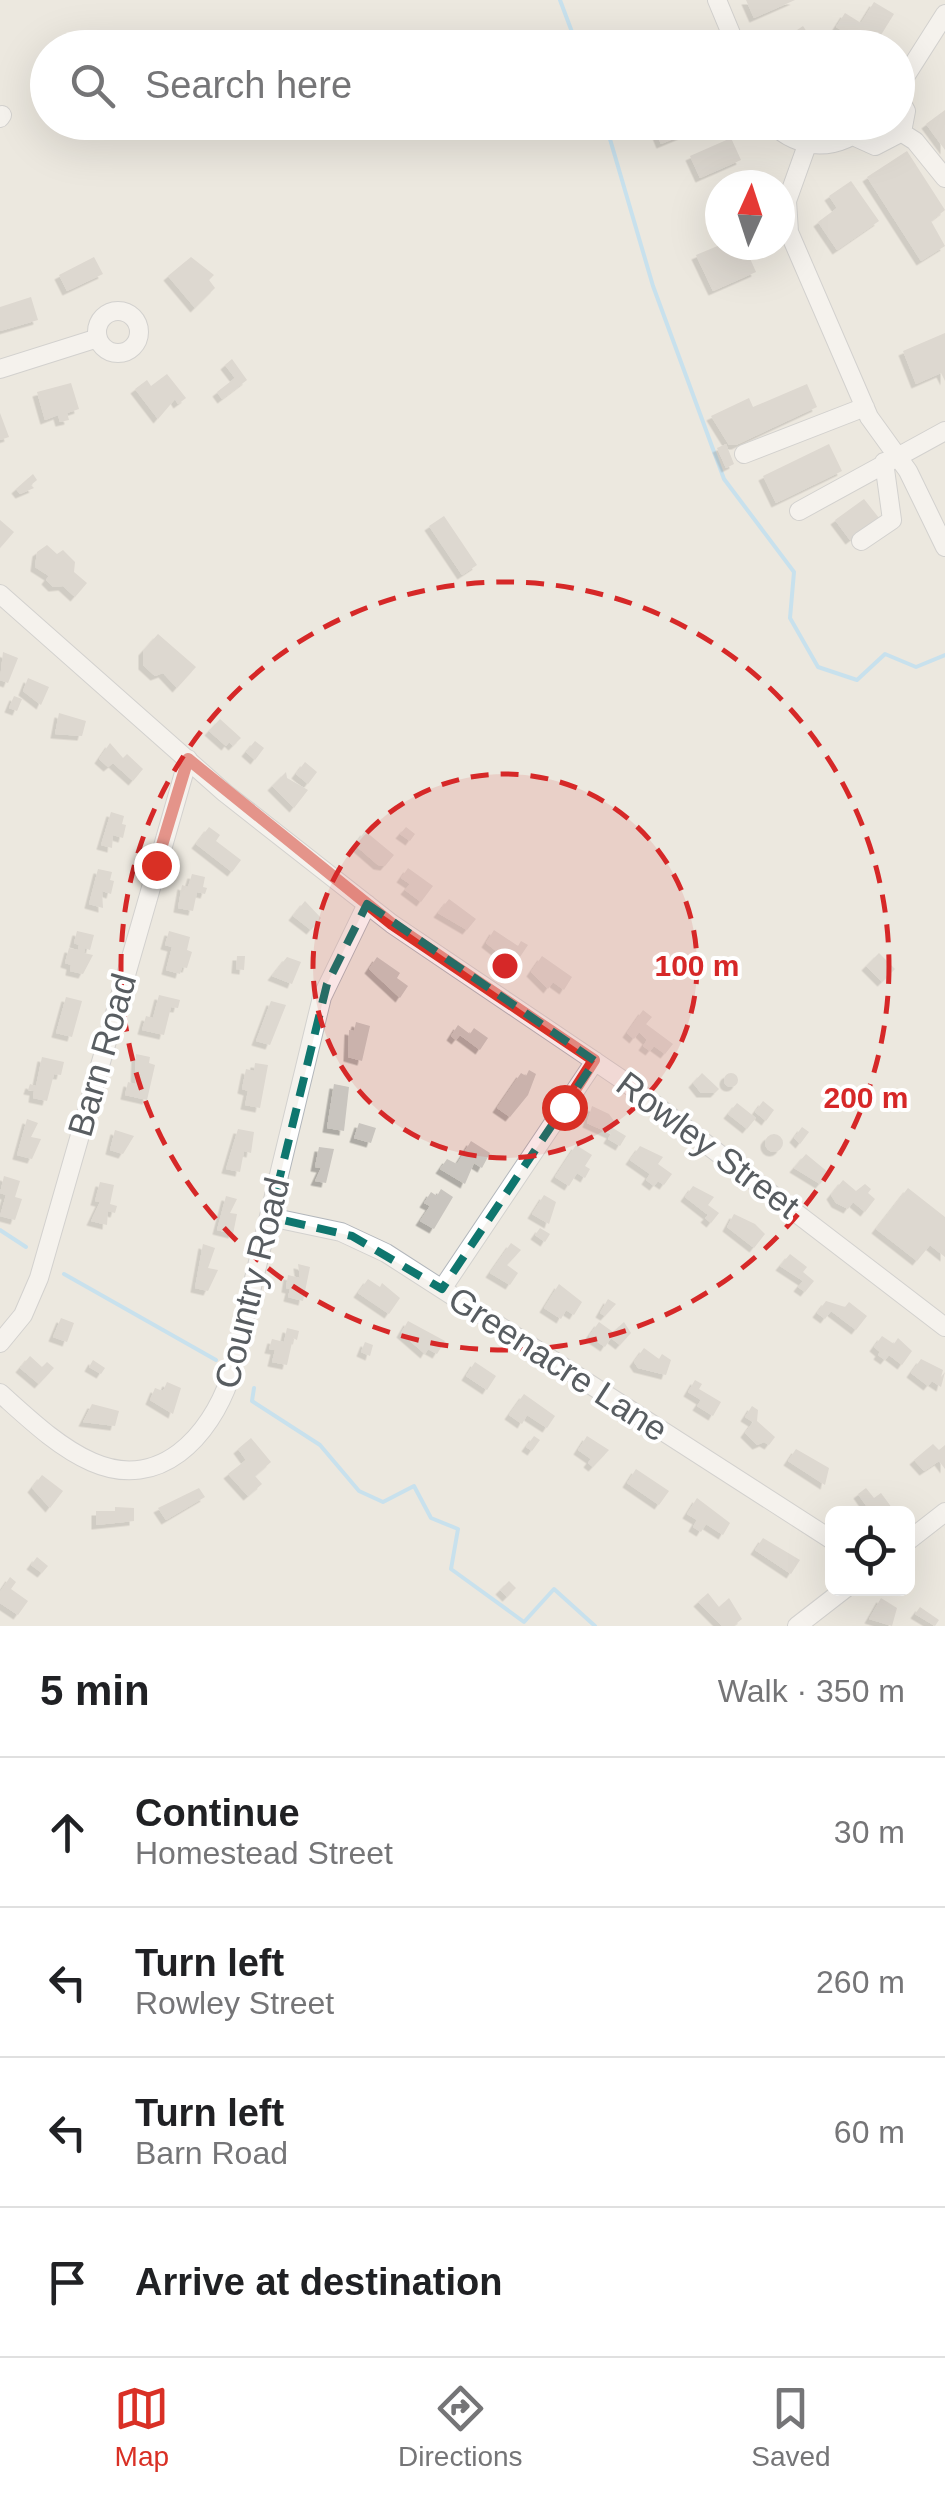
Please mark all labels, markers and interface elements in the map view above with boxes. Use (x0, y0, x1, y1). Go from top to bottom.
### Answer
search box (30, 30, 915, 140)
icon: search (65, 58, 120, 113)
text: Search here (145, 64, 352, 106)
north arrow (705, 170, 795, 260)
route end (134, 843, 180, 889)
centre of rings (487, 948, 523, 984)
text: 100 m (654, 949, 740, 982)
street label: Barn Road (60, 969, 143, 1141)
street label: Rowley Street (610, 1063, 807, 1226)
text: 200 m (823, 1081, 909, 1114)
route start (542, 1085, 588, 1131)
street label: Country Road (206, 1173, 297, 1392)
street label: Greenacre Lane (442, 1278, 675, 1449)
map controls (825, 1506, 915, 1596)
button: locate (825, 1506, 915, 1596)
text: 5 min (40, 1667, 150, 1714)
text: Walk · 350 m (718, 1673, 905, 1709)
text: Continue (135, 1792, 300, 1834)
icon: ahead (40, 1805, 95, 1860)
text: 30 m (834, 1814, 905, 1850)
text: Homestead Street (135, 1835, 393, 1871)
text: Turn left (135, 1942, 284, 1984)
icon: left (40, 1955, 95, 2010)
text: 260 m (816, 1964, 905, 2000)
text: Rowley Street (135, 1985, 334, 2021)
text: Turn left (135, 2092, 284, 2134)
icon: left (40, 2105, 95, 2160)
text: 60 m (834, 2114, 905, 2150)
text: Barn Road (135, 2135, 288, 2171)
icon: arrive (40, 2255, 95, 2310)
text: Arrive at destination (135, 2261, 502, 2303)
tab: Map (114, 2381, 169, 2473)
tab: Directions (398, 2381, 523, 2473)
tab: Saved (751, 2381, 831, 2473)

